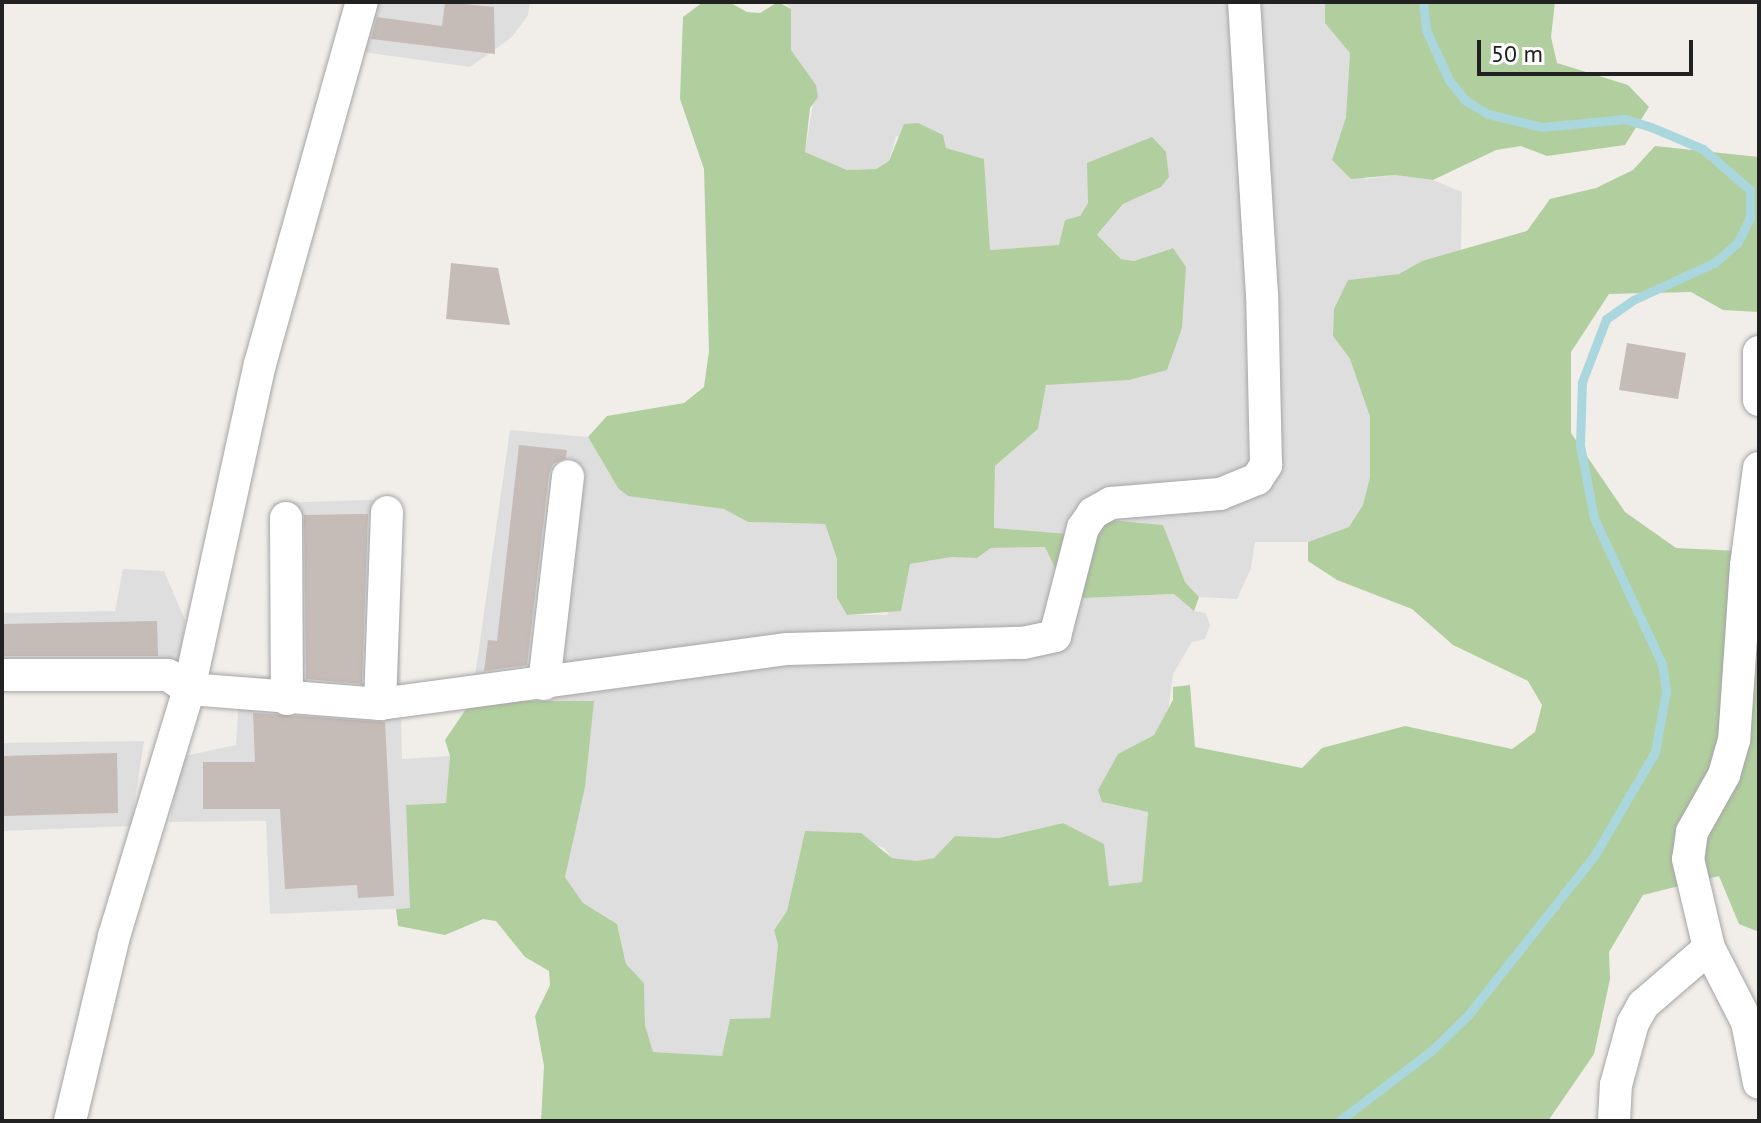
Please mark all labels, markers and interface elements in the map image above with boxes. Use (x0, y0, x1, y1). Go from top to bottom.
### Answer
scale bar (1481, 24, 1697, 74)
text: 50 m (1491, 38, 1543, 69)

